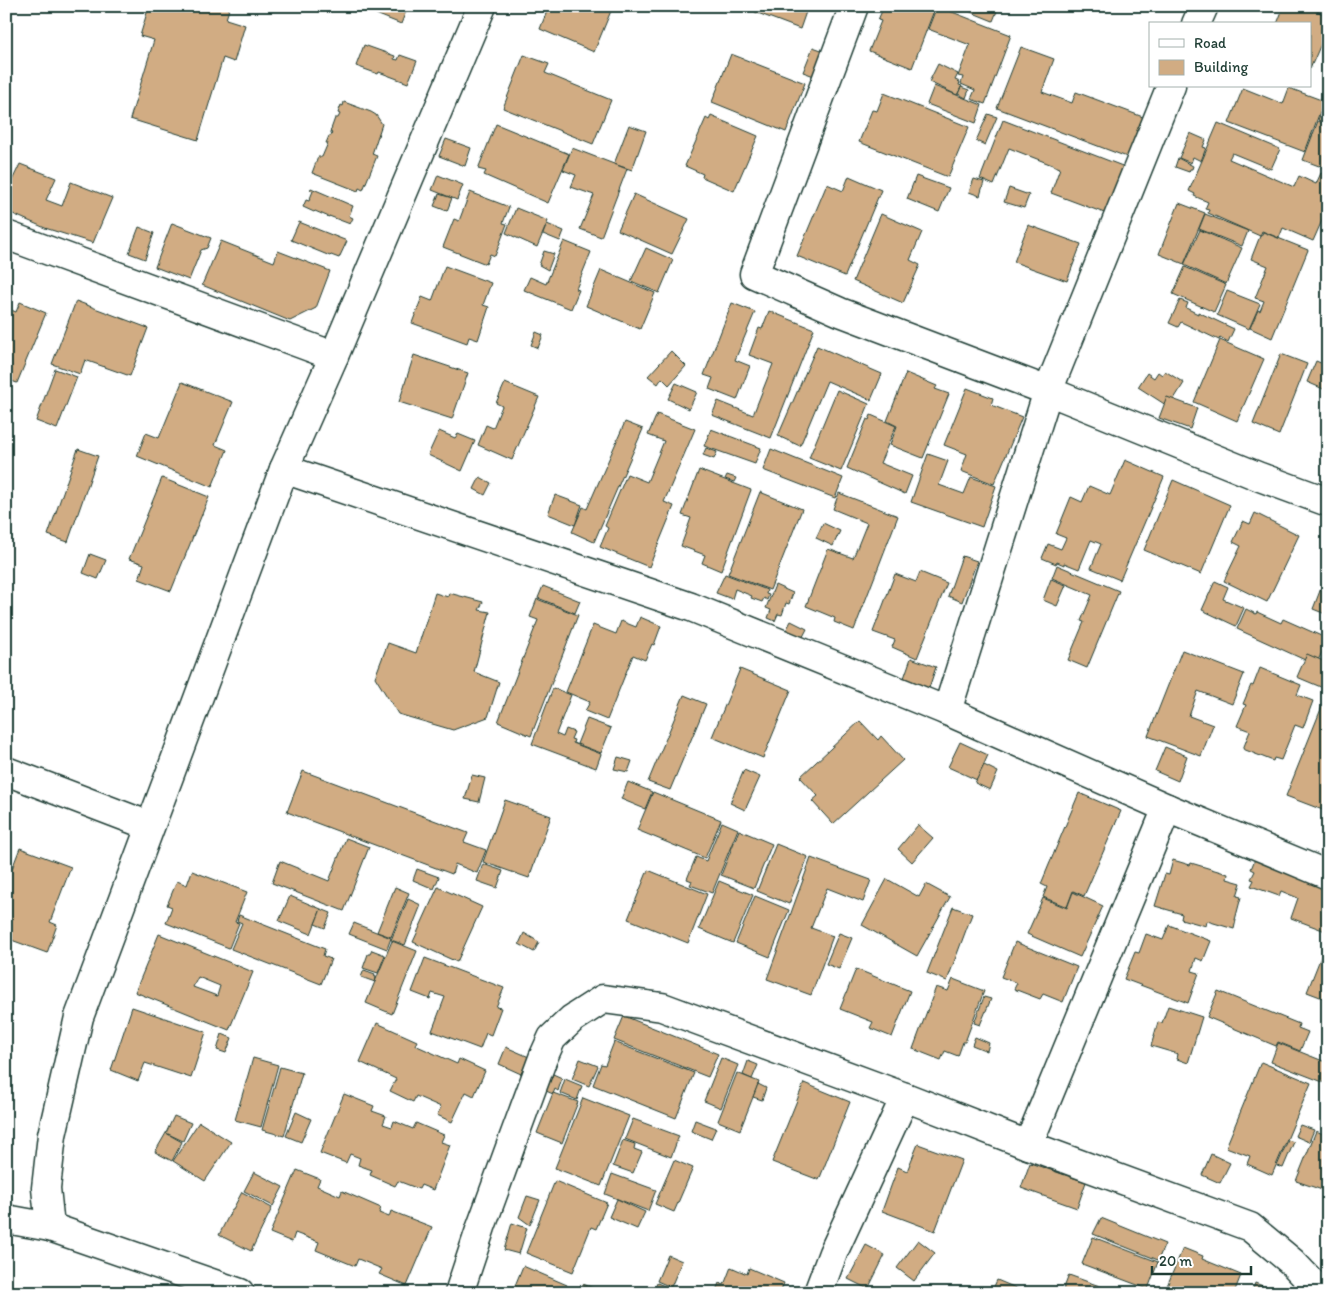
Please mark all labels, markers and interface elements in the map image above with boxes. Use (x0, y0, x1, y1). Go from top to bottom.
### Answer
legend (1149, 22, 1312, 88)
text: Road (1194, 34, 1227, 52)
text: Building (1194, 58, 1248, 76)
scale bar (1152, 1244, 1250, 1276)
text: 20 m (1159, 1252, 1193, 1270)

